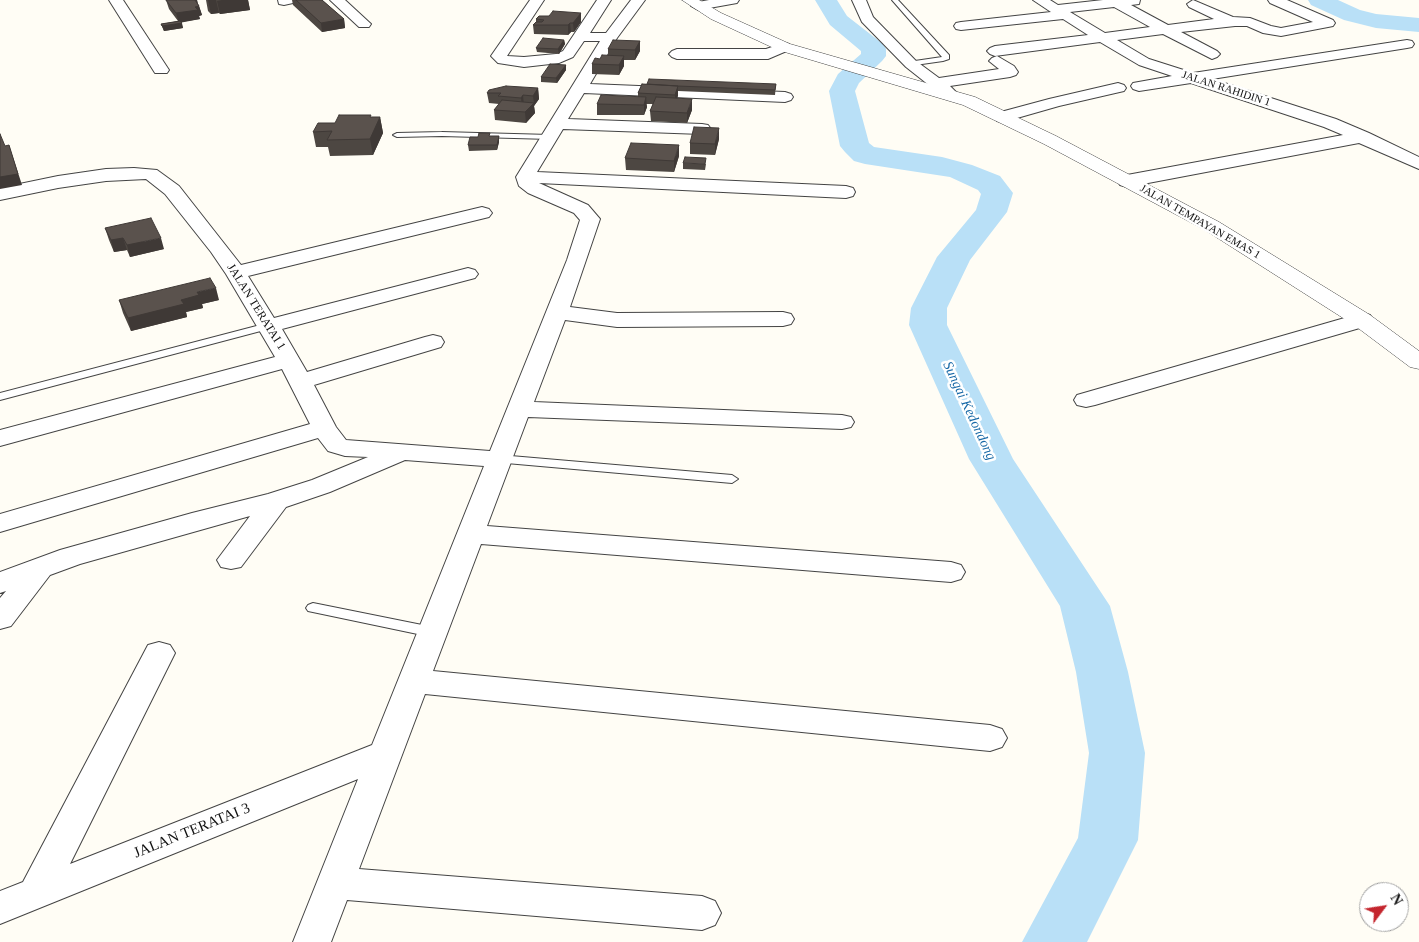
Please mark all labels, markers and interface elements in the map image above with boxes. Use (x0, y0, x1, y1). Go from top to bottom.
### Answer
street label: JALAN RAHIDIN 1 (1180, 68, 1272, 110)
street label: JALAN TEMPAYAN EMAS 1 (1137, 182, 1263, 262)
street label: JALAN TERATAI 1 (224, 261, 288, 353)
water label: Sungai Kedondong (939, 359, 999, 463)
street label: JALAN TERATAI 3 (131, 799, 253, 863)
north arrow (1359, 882, 1409, 932)
text: N (1387, 891, 1405, 908)

